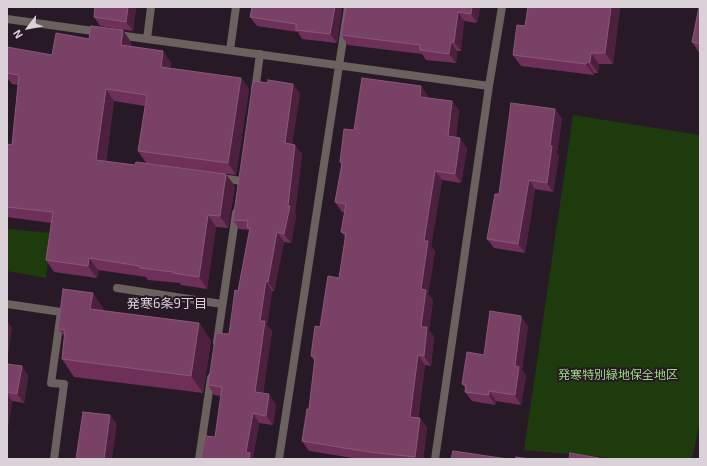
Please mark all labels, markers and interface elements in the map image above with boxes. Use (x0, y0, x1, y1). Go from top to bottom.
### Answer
north arrow (8, 8, 48, 48)
text: N (10, 28, 25, 41)
district label: 発寒6条9丁目 (127, 296, 207, 312)
park label: 発寒特別緑地保全地区 (558, 368, 678, 382)

